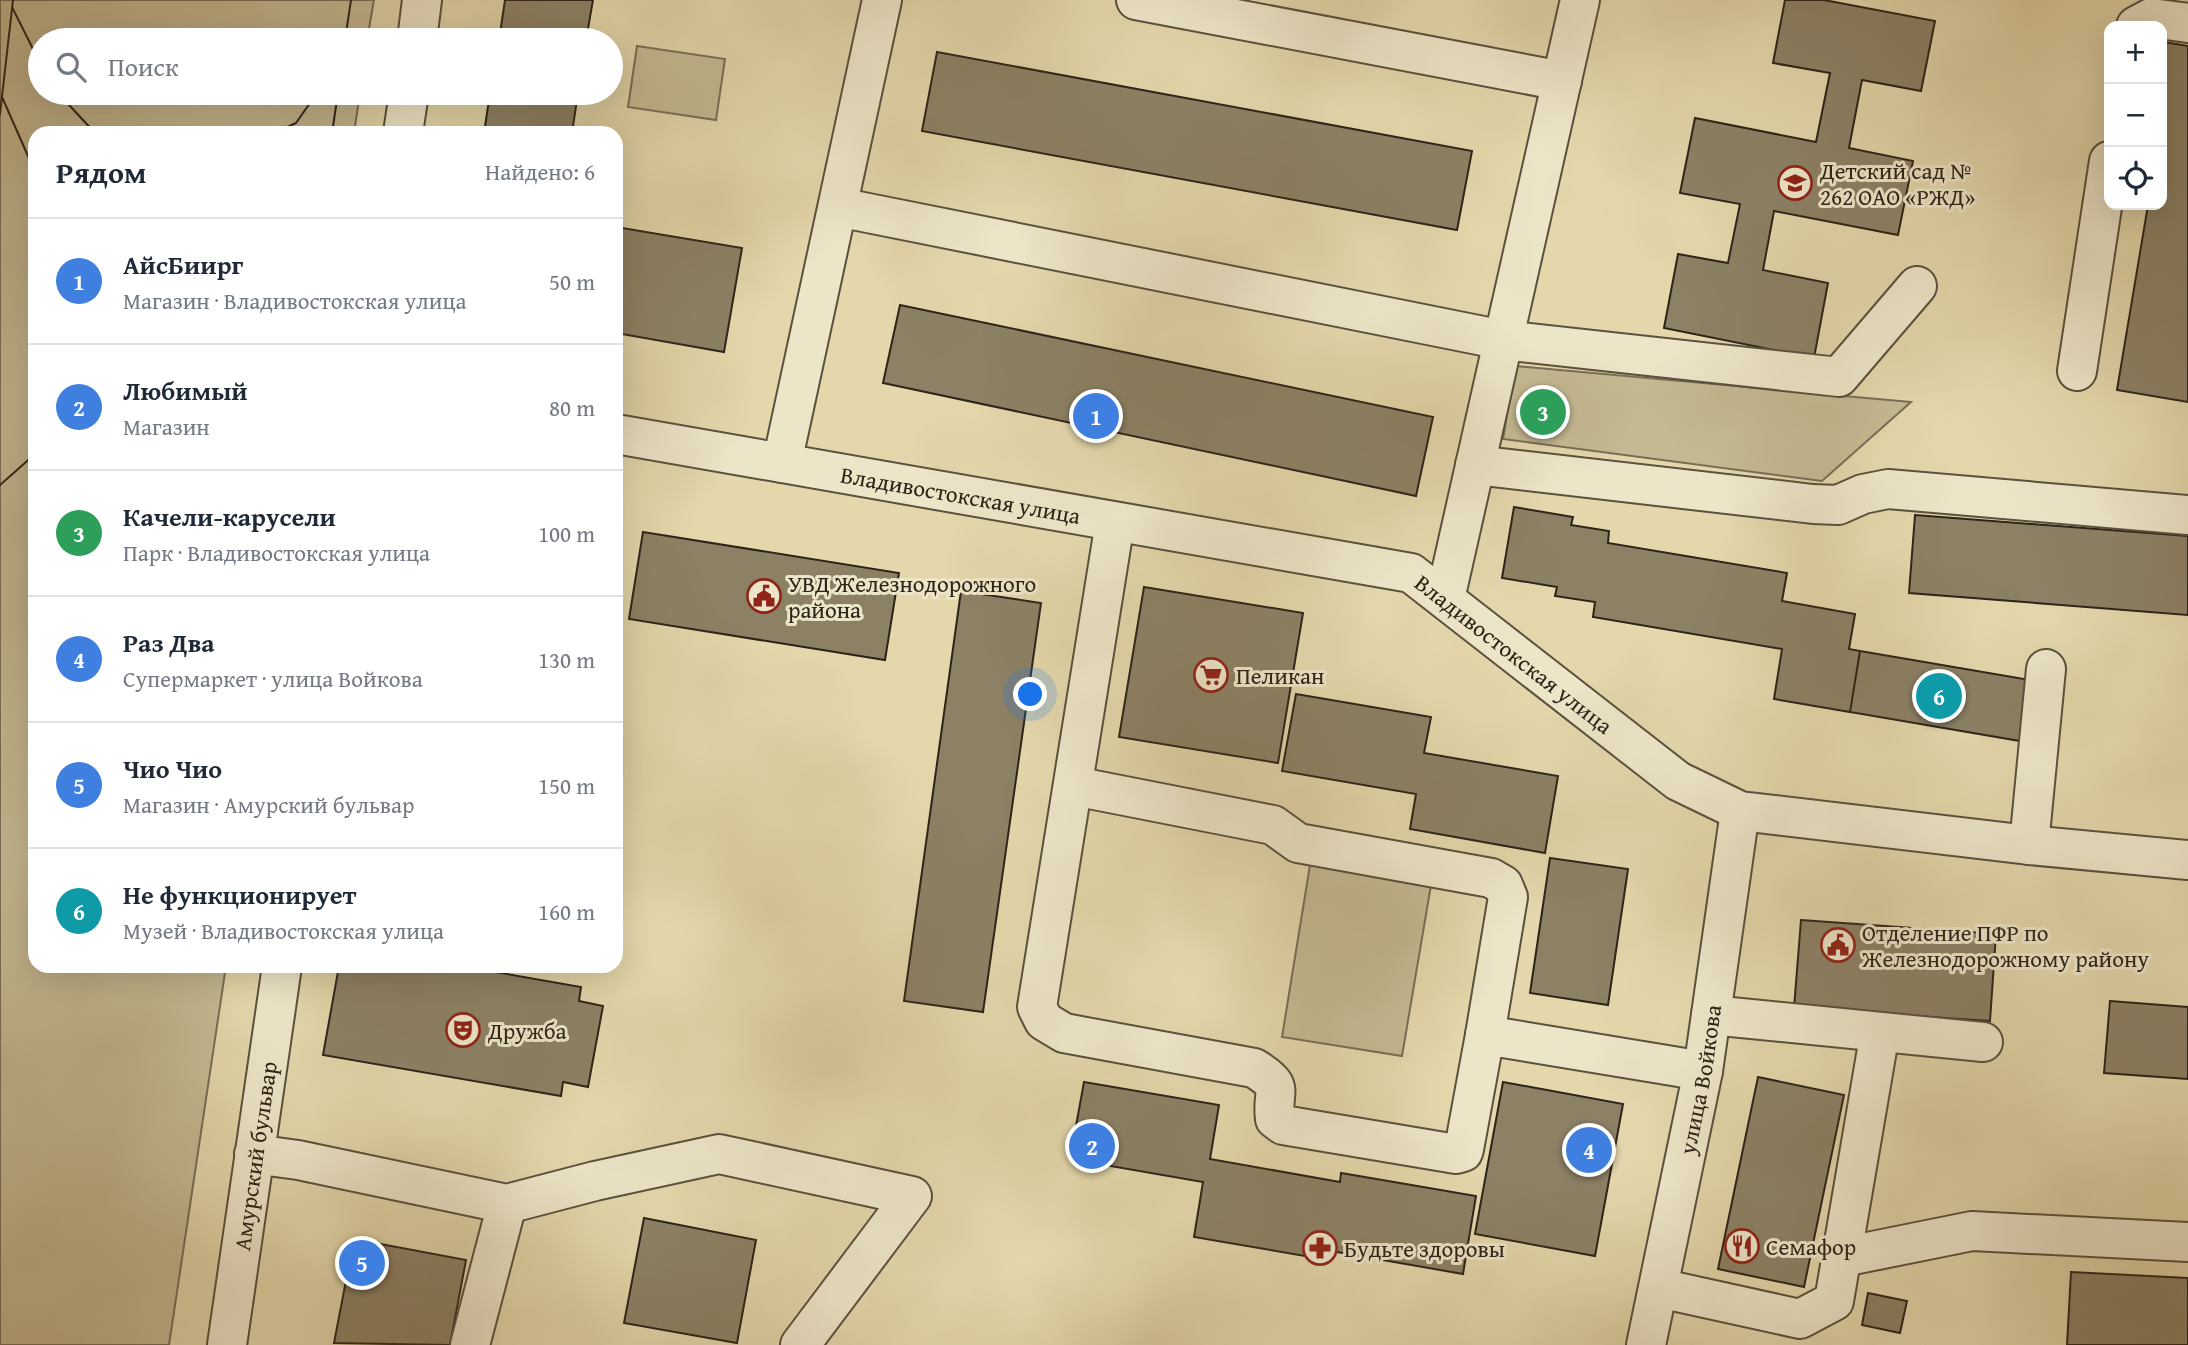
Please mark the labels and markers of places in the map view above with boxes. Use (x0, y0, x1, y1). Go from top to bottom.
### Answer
place label: Детский сад № 262 ОАО «РЖД» (1819, 154, 1975, 213)
school or university icon: Детский сад № 262 ОАО «РЖД» (1776, 164, 1814, 202)
pin: 3 (1520, 386, 1566, 438)
pin: 1 (1073, 390, 1119, 442)
place label: УВД Железнодорожного района (788, 567, 1036, 626)
public building icon: УВД Железнодорожного района (745, 577, 783, 615)
supermarket icon: Пеликан (1192, 656, 1230, 694)
place label: Пеликан (1236, 659, 1324, 692)
pin: 6 (1916, 670, 1962, 722)
place label: Отделение ПФР по Железнодорожному району (1861, 916, 2149, 975)
public building icon: Отделение ПФР по Железнодорожному району (1819, 926, 1857, 964)
theatre icon: Дружба (444, 1011, 482, 1049)
place label: Дружба (487, 1014, 566, 1047)
pin: 2 (1069, 1120, 1115, 1172)
pin: 4 (1566, 1124, 1612, 1176)
restaurant icon: Семафор (1723, 1227, 1761, 1265)
pharmacy icon: Будьте здоровы (1301, 1229, 1339, 1267)
place label: Семафор (1766, 1230, 1856, 1263)
place label: Будьте здоровы (1344, 1232, 1505, 1265)
pin: 5 (339, 1237, 385, 1289)

